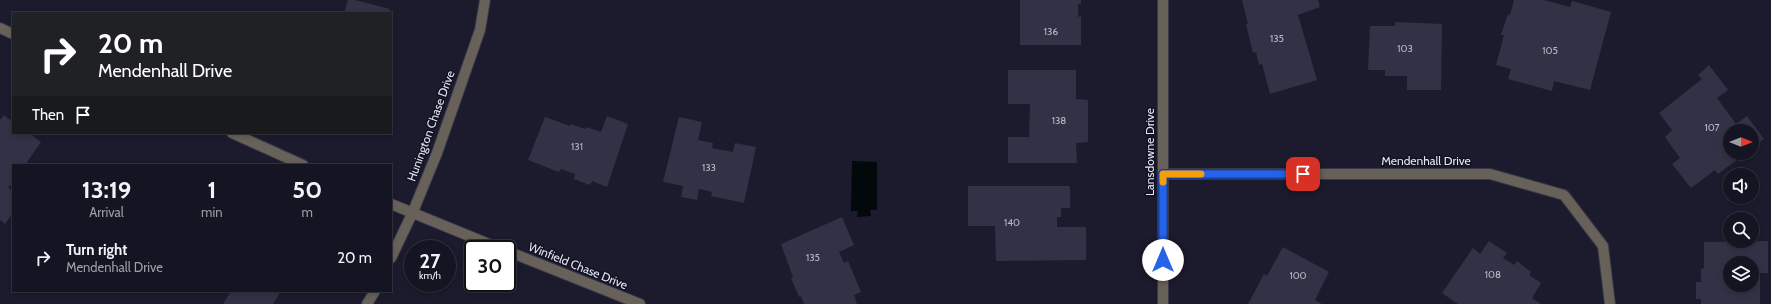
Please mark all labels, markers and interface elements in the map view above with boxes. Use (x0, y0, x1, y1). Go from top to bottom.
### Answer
house number: 136 (1044, 25, 1058, 38)
text: 20 m (98, 26, 163, 60)
icon: right (32, 28, 84, 80)
house number: 135 (1270, 32, 1284, 45)
house number: 103 (1397, 42, 1413, 55)
house number: 105 (1542, 44, 1558, 57)
text: Mendenhall Drive (98, 60, 232, 82)
street label: Hunington Chase Drive (403, 68, 458, 183)
icon: arrive (72, 104, 94, 126)
text: Then (32, 106, 64, 124)
street label: Lansdowne Drive (1142, 108, 1157, 196)
house number: 138 (1052, 114, 1066, 127)
house number: 107 (1704, 121, 1720, 134)
north arrow (1723, 124, 1759, 160)
map controls (1723, 124, 1759, 292)
house number: 131 (571, 140, 583, 153)
street label: Mendenhall Drive (1381, 153, 1471, 168)
pin (1286, 157, 1320, 191)
house number: 133 (702, 161, 716, 174)
icon: arrive (1292, 163, 1314, 185)
button: sound (1723, 168, 1759, 204)
text: 13:19 (82, 175, 131, 204)
text: 1 (207, 175, 216, 204)
text: 50 (292, 175, 322, 204)
text: Arrival (89, 204, 124, 220)
text: min (201, 204, 223, 220)
text: m (302, 204, 313, 220)
button: search (1723, 212, 1759, 248)
house number: 140 (1004, 216, 1020, 229)
street label: Winfield Chase Drive (526, 239, 630, 292)
position arrow (1142, 239, 1184, 281)
speed limit sign: 30 (464, 240, 516, 292)
text: Turn right (66, 241, 127, 259)
icon: right (32, 247, 54, 269)
text: 20 m (337, 249, 372, 267)
text: 27 (420, 249, 440, 273)
house number: 135 (806, 251, 820, 264)
button: layers (1723, 256, 1759, 292)
text: Mendenhall Drive (66, 259, 163, 275)
house number: 108 (1485, 268, 1501, 281)
text: km/h (419, 269, 441, 282)
house number: 100 (1289, 269, 1307, 282)

